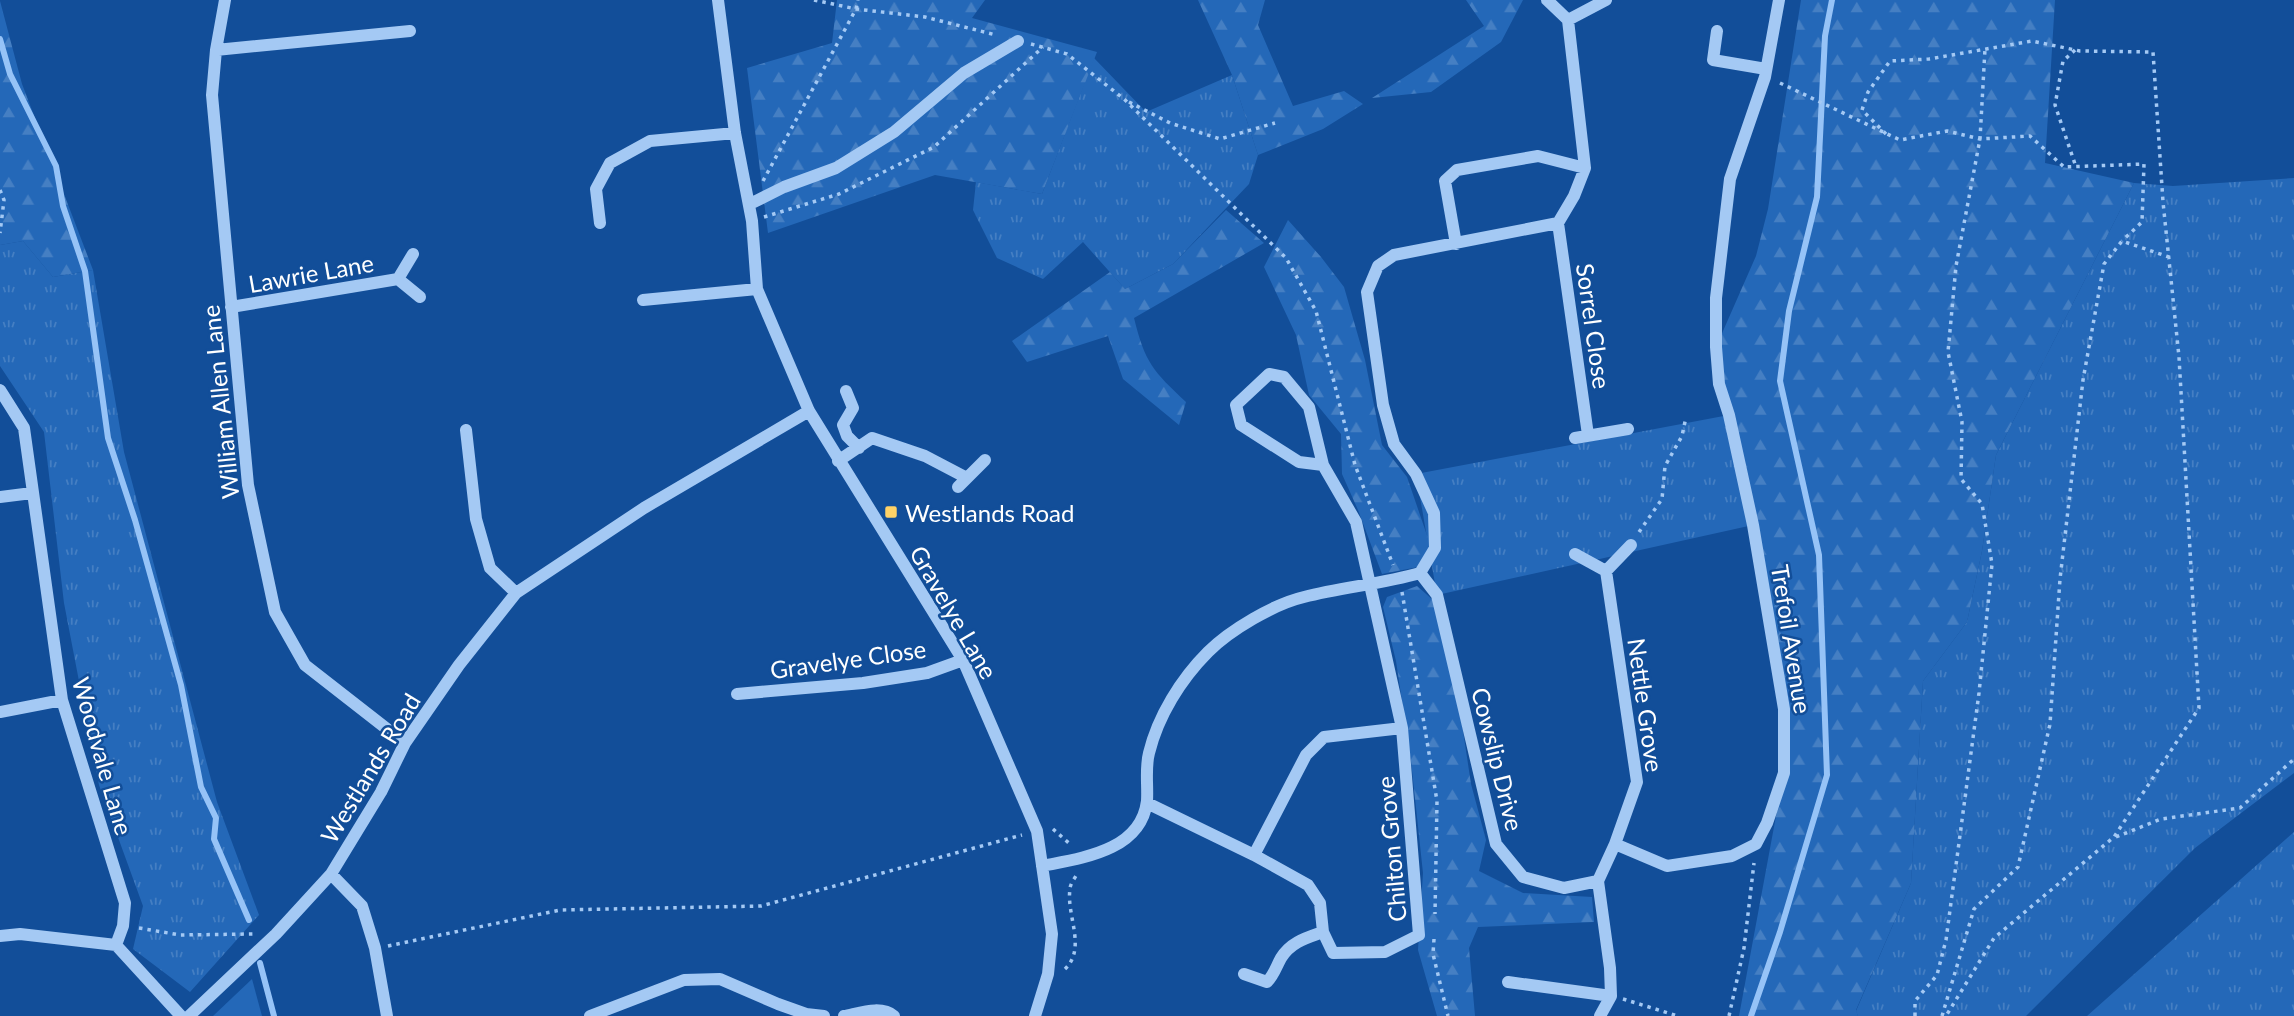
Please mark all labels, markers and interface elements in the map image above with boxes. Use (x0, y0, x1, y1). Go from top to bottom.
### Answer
street label: Lawrie Lane (246, 248, 376, 298)
street label: Sorrel Close (1571, 261, 1617, 391)
street label: William Allen Lane (195, 304, 245, 500)
place label: Westlands Road (905, 498, 1074, 527)
marker: Westlands Road (883, 504, 899, 520)
street label: Gravelye Lane (904, 540, 1004, 684)
street label: Trefoil Avenue (1766, 563, 1818, 715)
street label: Gravelye Close (768, 634, 928, 684)
street label: Nettle Grove (1622, 636, 1670, 774)
street label: Woodvale Lane (67, 674, 139, 838)
street label: Cowslip Drive (1466, 684, 1530, 834)
street label: Westlands Road (314, 688, 426, 848)
street label: Chilton Grove (1370, 775, 1412, 923)

